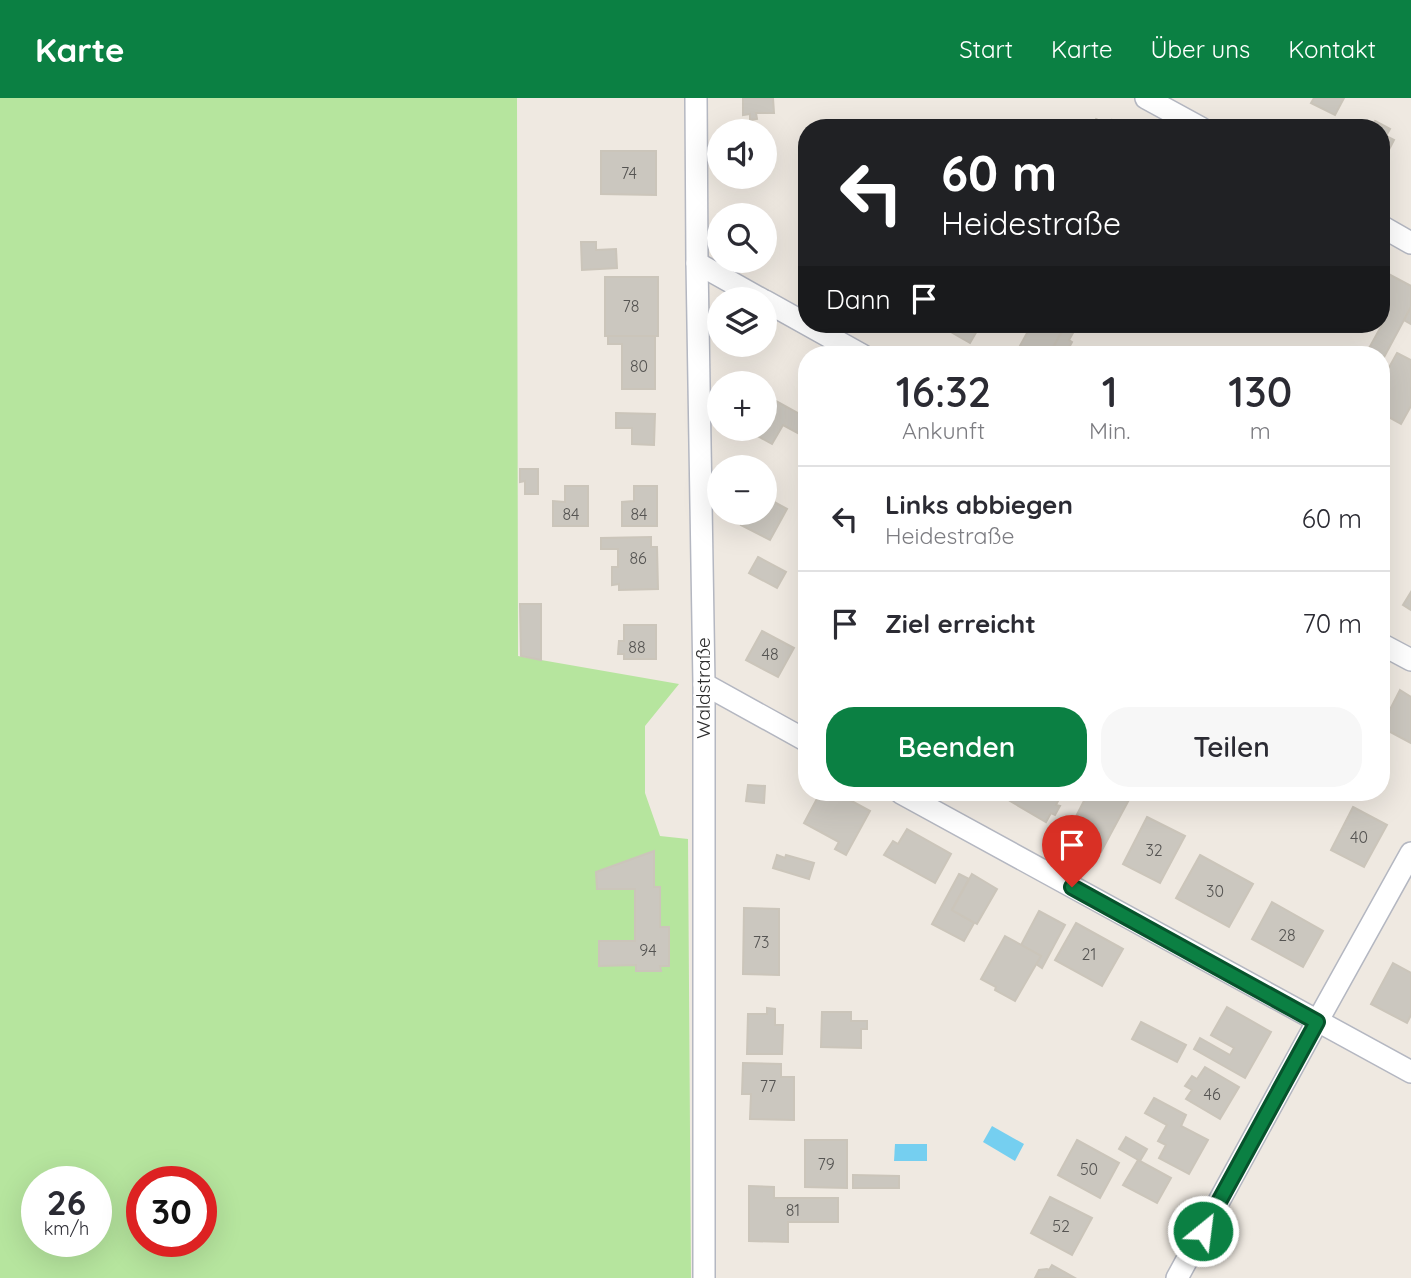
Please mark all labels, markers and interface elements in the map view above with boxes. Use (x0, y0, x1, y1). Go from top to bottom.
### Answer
text: Karte (35, 29, 124, 70)
text: Start (959, 34, 1013, 64)
text: Karte (1051, 34, 1112, 64)
text: Über uns (1150, 34, 1250, 64)
text: Kontakt (1288, 34, 1376, 64)
map controls (707, 119, 777, 525)
button: sound (707, 119, 777, 189)
text: 60 m (941, 142, 1057, 203)
icon: left (826, 147, 917, 238)
house number: 74 (621, 163, 637, 183)
button: search (707, 203, 777, 273)
text: Heidestraße (941, 203, 1121, 243)
icon: arrive (905, 280, 943, 318)
text: Dann (826, 283, 891, 316)
button: layers (707, 287, 777, 357)
house number: 78 (623, 296, 639, 316)
house number: 80 (630, 356, 648, 376)
text: 16:32 (896, 365, 991, 418)
text: 1 (1102, 365, 1118, 418)
text: 130 (1228, 365, 1292, 418)
button: + (707, 371, 777, 441)
text: Ankunft (902, 416, 985, 445)
text: Min. (1089, 416, 1130, 445)
text: m (1250, 416, 1271, 445)
button: − (707, 455, 777, 525)
text: Links abbiegen (885, 488, 1073, 521)
icon: left (826, 500, 864, 538)
text: 60 m (1302, 502, 1362, 535)
house number: 84 (562, 504, 580, 524)
house number: 84 (630, 504, 648, 524)
text: Heidestraße (885, 521, 1014, 550)
house number: 86 (629, 548, 647, 568)
icon: arrive (826, 605, 864, 643)
text: Ziel erreicht (885, 607, 1036, 640)
text: 70 m (1302, 607, 1362, 640)
house number: 88 (628, 637, 646, 657)
street label: Waldstraße (691, 637, 715, 739)
house number: 48 (761, 644, 779, 664)
button: Beenden (826, 707, 1087, 787)
button: Teilen (1101, 707, 1362, 787)
pin (1042, 815, 1102, 887)
icon: arrive (1053, 826, 1091, 864)
house number: 40 (1350, 827, 1368, 847)
house number: 32 (1145, 840, 1163, 860)
house number: 30 (1206, 881, 1224, 901)
house number: 28 (1278, 925, 1296, 945)
house number: 73 (753, 932, 769, 952)
house number: 94 (639, 940, 657, 960)
house number: 21 (1082, 944, 1096, 964)
house number: 77 (760, 1076, 776, 1096)
house number: 46 (1203, 1084, 1221, 1104)
house number: 79 (817, 1154, 835, 1174)
house number: 50 (1080, 1159, 1098, 1179)
speed limit sign: 30 (126, 1166, 217, 1257)
text: 26 (47, 1180, 86, 1224)
position arrow (1166, 1194, 1240, 1268)
house number: 81 (786, 1200, 800, 1220)
house number: 52 (1052, 1216, 1070, 1236)
text: km/h (44, 1217, 89, 1240)

